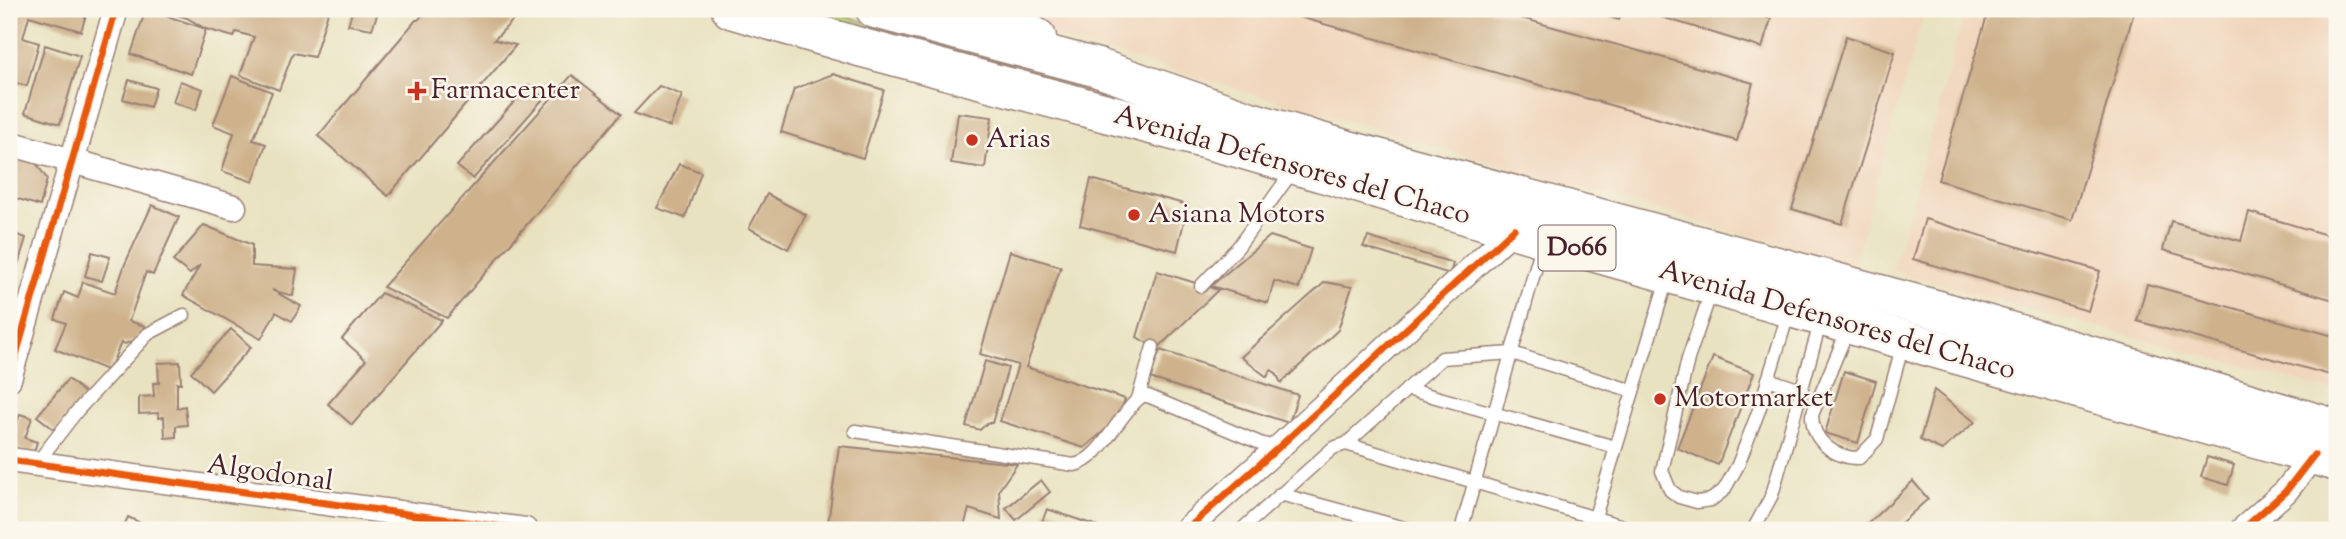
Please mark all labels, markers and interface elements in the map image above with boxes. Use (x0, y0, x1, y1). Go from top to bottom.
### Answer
place label: Farmacenter (431, 71, 580, 111)
marker: Farmacenter (409, 83, 425, 99)
street label: Avenida Defensores del Chaco (1109, 96, 1475, 236)
place label: Arias (986, 120, 1051, 160)
marker: Arias (964, 132, 980, 148)
place label: Asiana Motors (1148, 195, 1325, 235)
marker: Asiana Motors (1126, 207, 1142, 223)
road number: D066 (1538, 226, 1616, 270)
street label: Avenida Defensores del Chaco (1654, 251, 2020, 391)
place label: Motormarket (1674, 379, 1834, 419)
marker: Motormarket (1652, 391, 1668, 407)
street label: Algodonal (204, 445, 336, 503)

